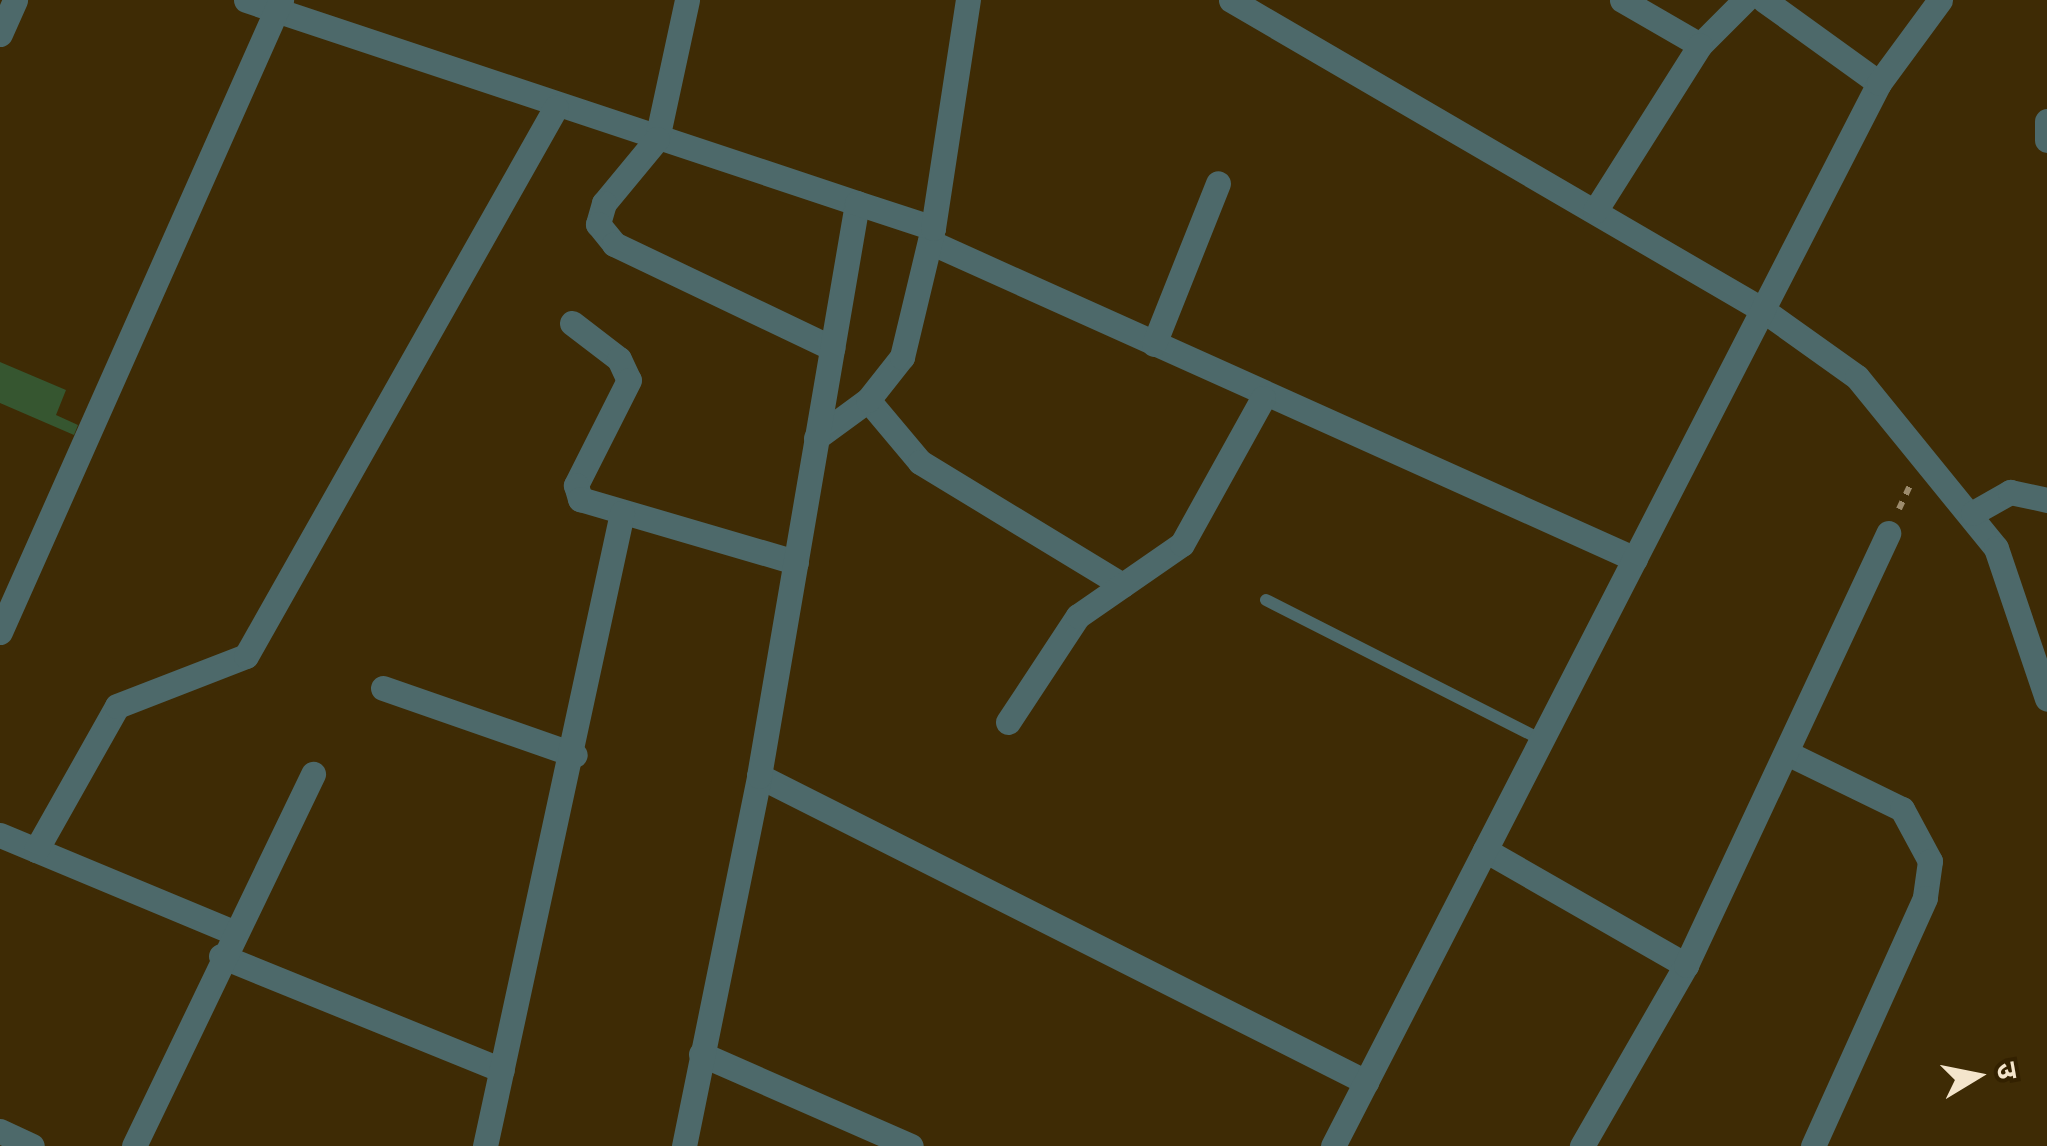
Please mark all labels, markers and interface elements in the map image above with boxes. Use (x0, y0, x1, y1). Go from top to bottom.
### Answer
north arrow (1927, 1026, 2027, 1126)
text: उ (1989, 1060, 2025, 1082)

